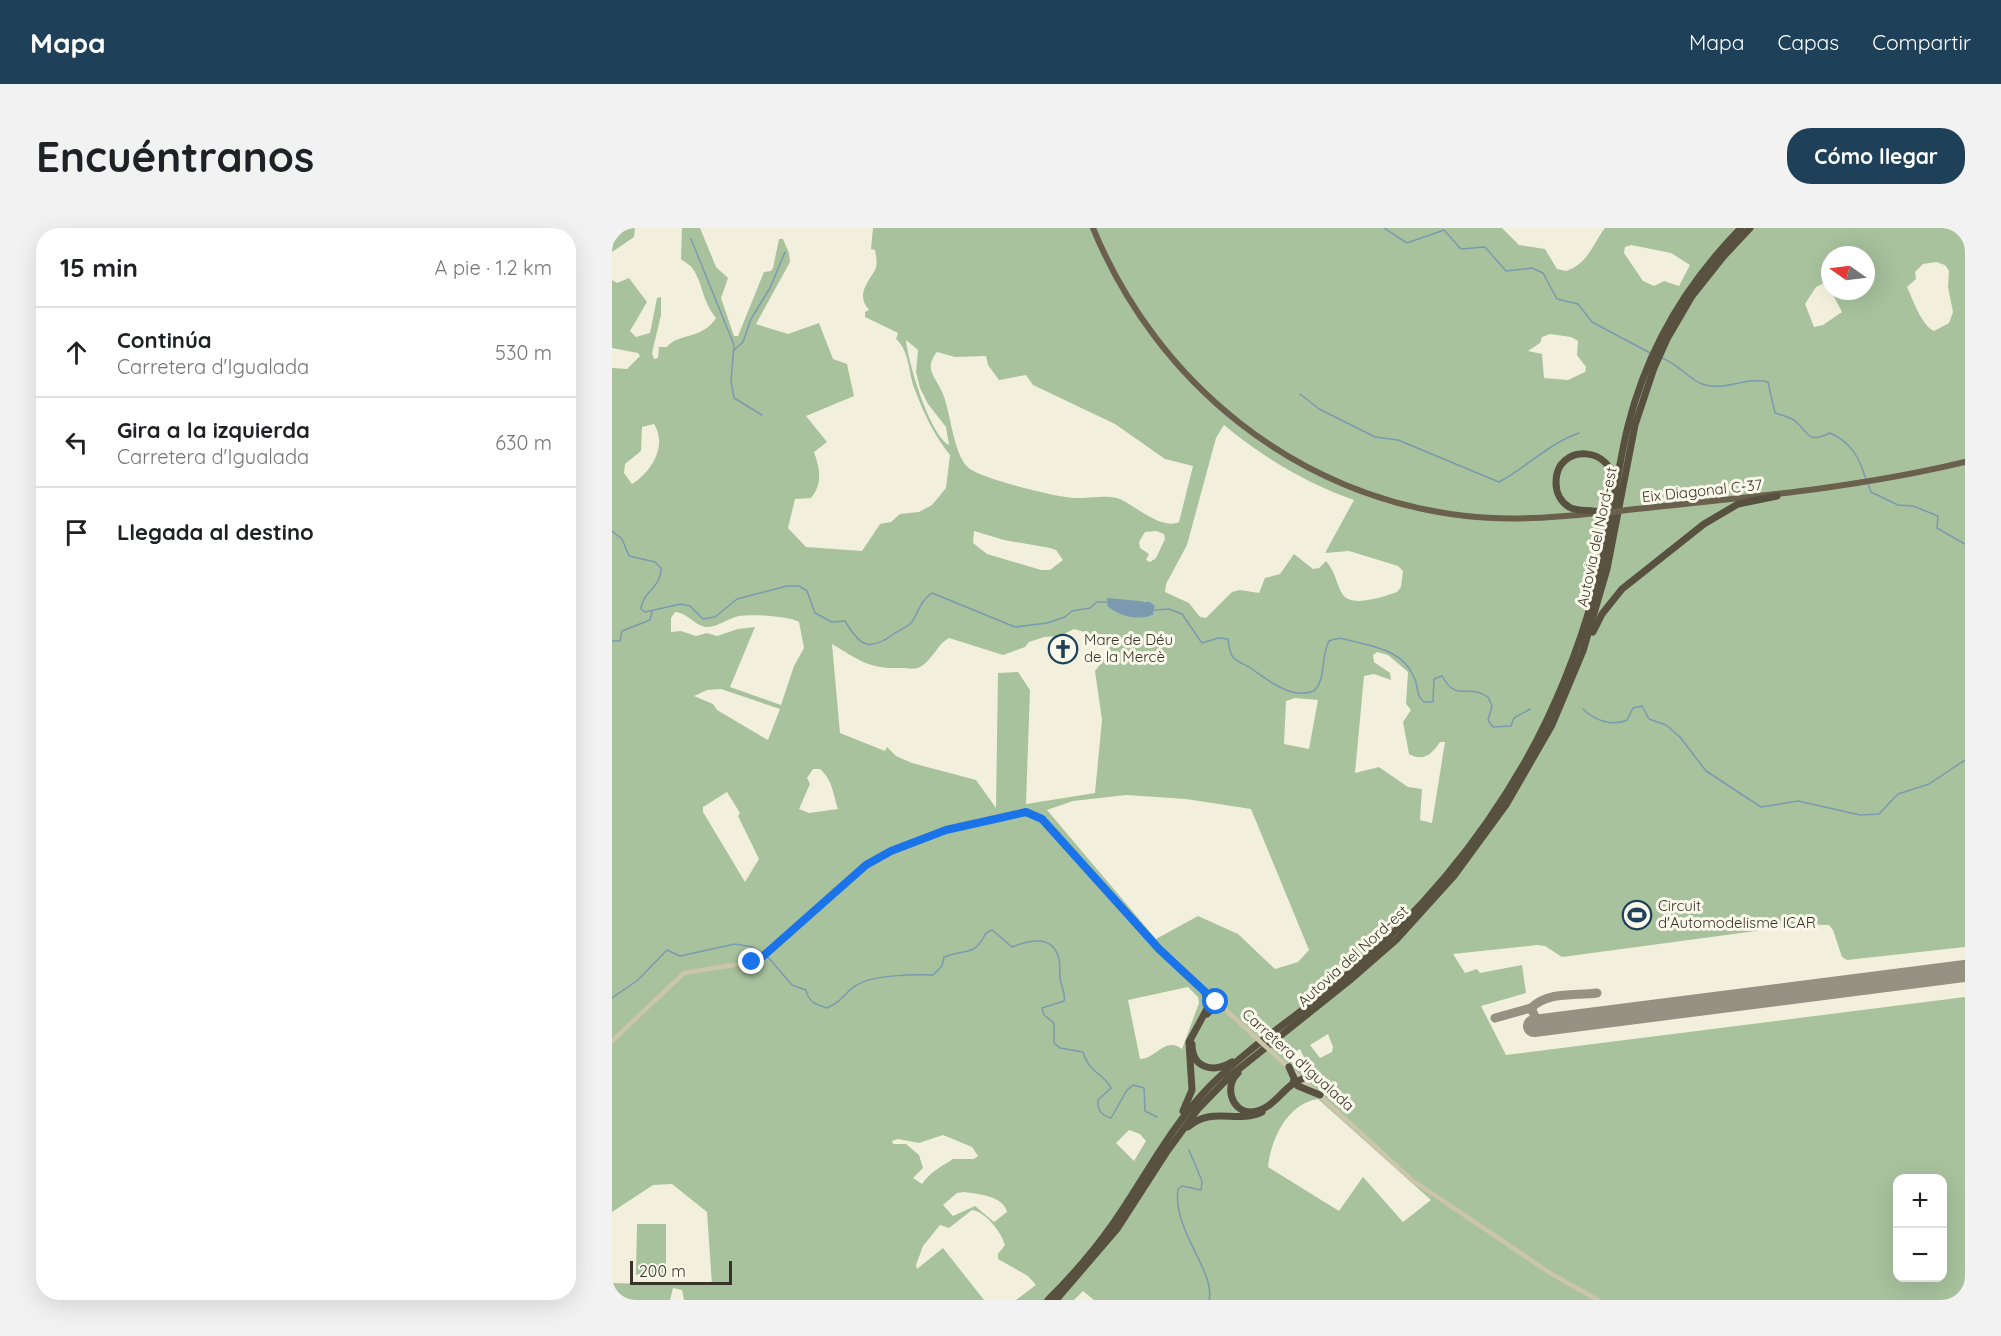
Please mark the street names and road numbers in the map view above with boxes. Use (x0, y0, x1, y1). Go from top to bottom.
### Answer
street label: Autovia del Nord-est (1572, 465, 1621, 609)
street label: Eix Diagonal C-37 (1641, 475, 1763, 506)
street label: Autovia del Nord-est (1293, 901, 1412, 1010)
street label: Carretera d'Igualada (1238, 1004, 1358, 1115)

